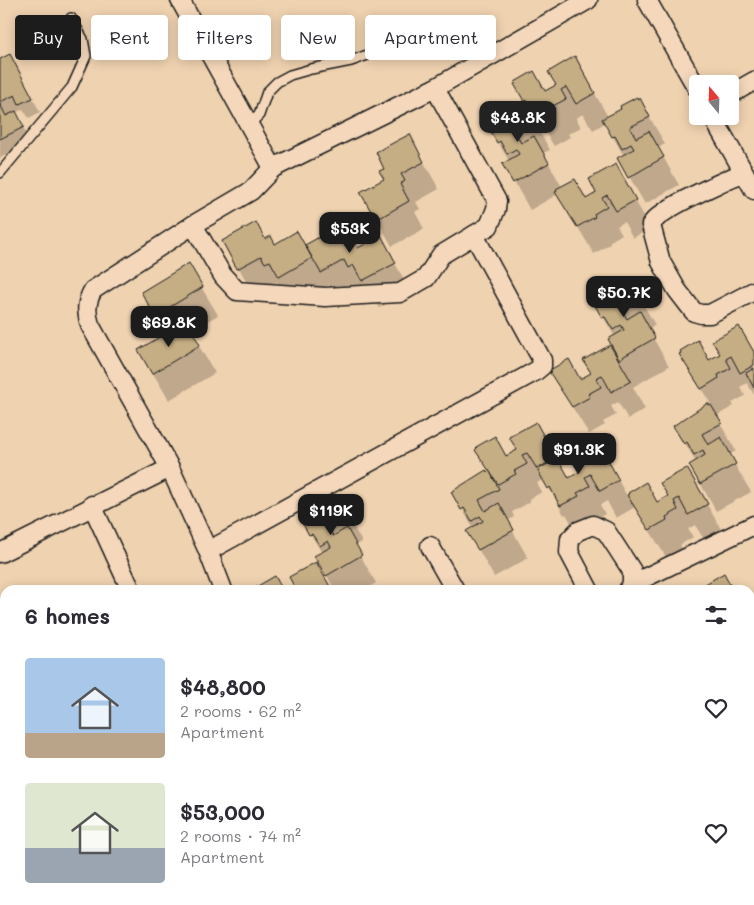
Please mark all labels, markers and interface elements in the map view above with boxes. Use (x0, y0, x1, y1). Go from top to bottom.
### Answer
chip: Buy (15, 15, 81, 60)
chip: Rent (91, 15, 168, 60)
chip: Filters (178, 15, 271, 60)
chip: New (281, 15, 355, 60)
chip: Apartment (365, 15, 496, 60)
north arrow (689, 75, 739, 125)
map controls (689, 75, 739, 125)
pin: $48.8K (477, 100, 559, 143)
text: $48.8K (490, 106, 546, 127)
pin: $53K (320, 212, 380, 254)
text: $53K (330, 217, 370, 238)
pin: $50.7K (583, 276, 665, 318)
text: $50.7K (597, 281, 651, 302)
pin: $69.8K (128, 306, 210, 348)
text: $69.8K (142, 311, 196, 332)
pin: $91.3K (538, 432, 620, 475)
text: $91.3K (553, 438, 605, 459)
pin: $119K (296, 494, 366, 536)
text: $119K (309, 499, 353, 520)
icon: filters (702, 601, 730, 629)
text: 6 homes (25, 602, 110, 629)
text: $48,800 (180, 673, 266, 700)
icon: home (65, 678, 125, 738)
icon: heart (702, 694, 730, 722)
text: 2 rooms · 62 m² (180, 700, 301, 721)
text: Apartment (180, 721, 265, 742)
text: $53,000 (180, 798, 265, 825)
icon: home (65, 803, 125, 863)
icon: heart (702, 819, 730, 847)
text: 2 rooms · 74 m² (180, 825, 301, 846)
text: Apartment (180, 846, 265, 867)

